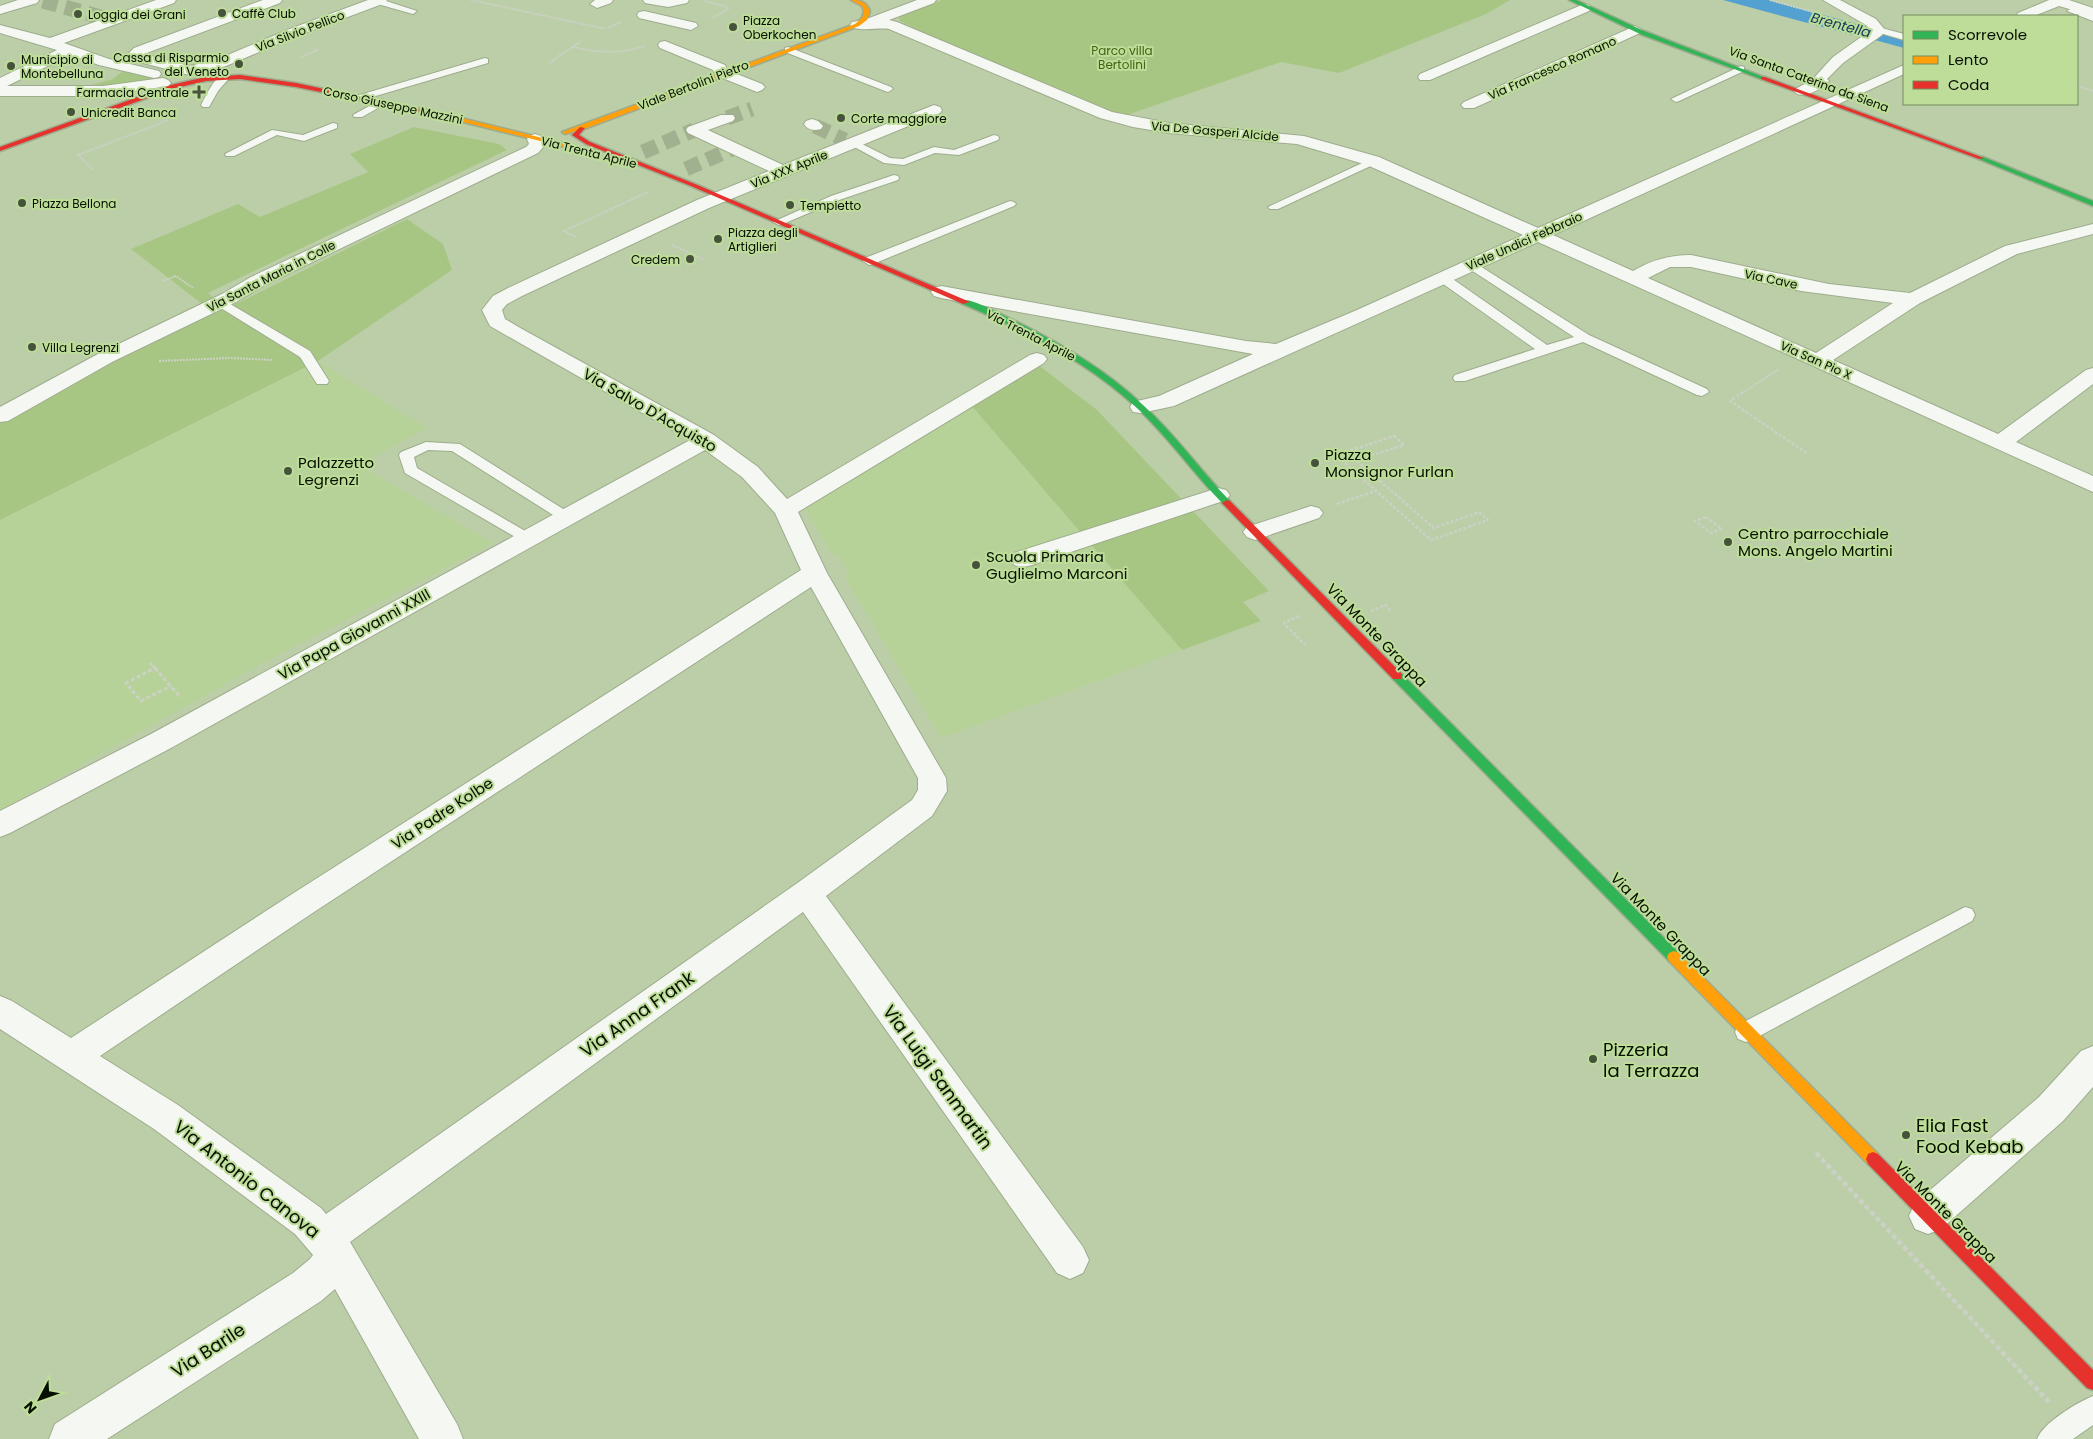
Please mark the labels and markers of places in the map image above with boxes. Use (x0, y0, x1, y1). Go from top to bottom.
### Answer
place label: Caffè Club (232, 5, 296, 22)
place label: Loggia dei Grani (88, 6, 186, 23)
marker: Caffè Club (216, 7, 228, 19)
marker: Loggia dei Grani (72, 8, 84, 20)
place label: Piazza Oberkochen (743, 12, 816, 43)
marker: Piazza Oberkochen (727, 21, 739, 33)
place label: Cassa di Risparmio del Veneto (113, 49, 229, 80)
place label: Municipio di Montebelluna (21, 51, 103, 82)
marker: Cassa di Risparmio del Veneto (233, 58, 245, 70)
marker: Municipio di Montebelluna (5, 60, 17, 72)
place label: Farmacia Centrale (77, 84, 189, 101)
marker: Farmacia Centrale (193, 86, 205, 98)
place label: Unicredit Banca (81, 104, 176, 121)
marker: Unicredit Banca (65, 106, 77, 118)
place label: Corte maggiore (851, 110, 947, 127)
marker: Corte maggiore (835, 112, 847, 124)
place label: Piazza Bellona (32, 195, 116, 212)
marker: Piazza Bellona (16, 197, 28, 209)
place label: Tempietto (800, 197, 862, 214)
marker: Tempietto (784, 199, 796, 211)
place label: Piazza degli Artiglieri (728, 224, 798, 255)
marker: Piazza degli Artiglieri (712, 233, 724, 245)
place label: Credem (631, 251, 680, 268)
marker: Credem (684, 253, 696, 265)
place label: Villa Legrenzi (42, 339, 119, 356)
marker: Villa Legrenzi (26, 341, 38, 353)
place label: Piazza Monsignor Furlan (1325, 444, 1454, 482)
place label: Palazzetto Legrenzi (298, 452, 374, 490)
marker: Piazza Monsignor Furlan (1309, 457, 1321, 469)
marker: Palazzetto Legrenzi (282, 465, 294, 477)
place label: Centro parrocchiale Mons. Angelo Martini (1738, 523, 1893, 561)
marker: Centro parrocchiale Mons. Angelo Martini (1722, 536, 1734, 548)
place label: Scuola Primaria Guglielmo Marconi (986, 546, 1127, 584)
marker: Scuola Primaria Guglielmo Marconi (970, 559, 982, 571)
place label: Pizzeria la Terrazza (1603, 1037, 1699, 1083)
marker: Pizzeria la Terrazza (1587, 1053, 1599, 1065)
place label: Elia Fast Food Kebab (1916, 1113, 2024, 1159)
marker: Elia Fast Food Kebab (1900, 1129, 1912, 1141)

